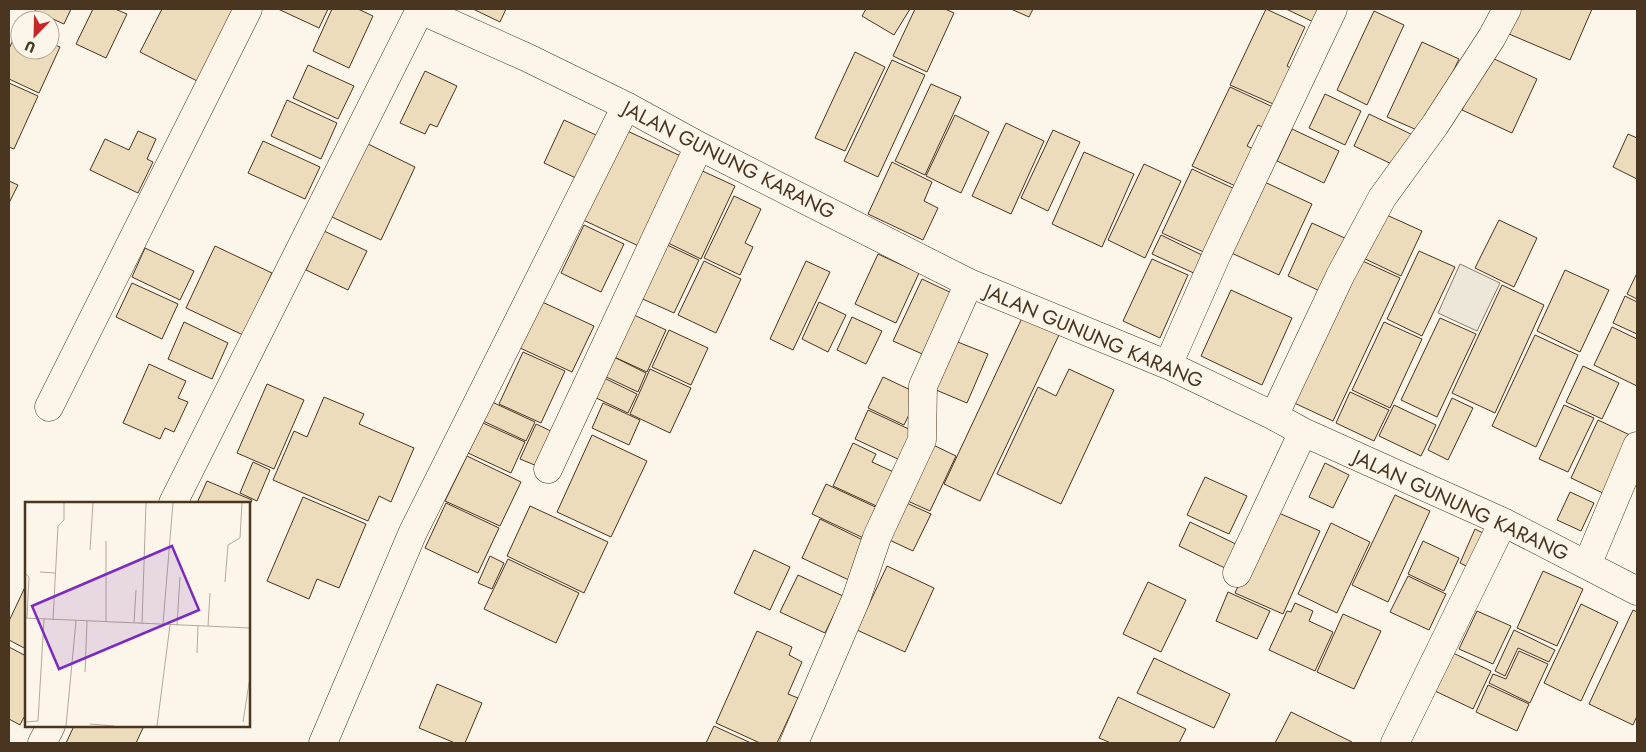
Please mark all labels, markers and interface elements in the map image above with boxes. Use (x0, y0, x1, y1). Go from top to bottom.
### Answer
north arrow (10, 10, 60, 60)
text: U (21, 36, 38, 58)
street label: JALAN GUNUNG KARANG (615, 93, 840, 227)
street label: JALAN GUNUNG KARANG (977, 276, 1208, 396)
street label: JALAN GUNUNG KARANG (1345, 441, 1574, 568)
inset map (25, 502, 250, 727)

